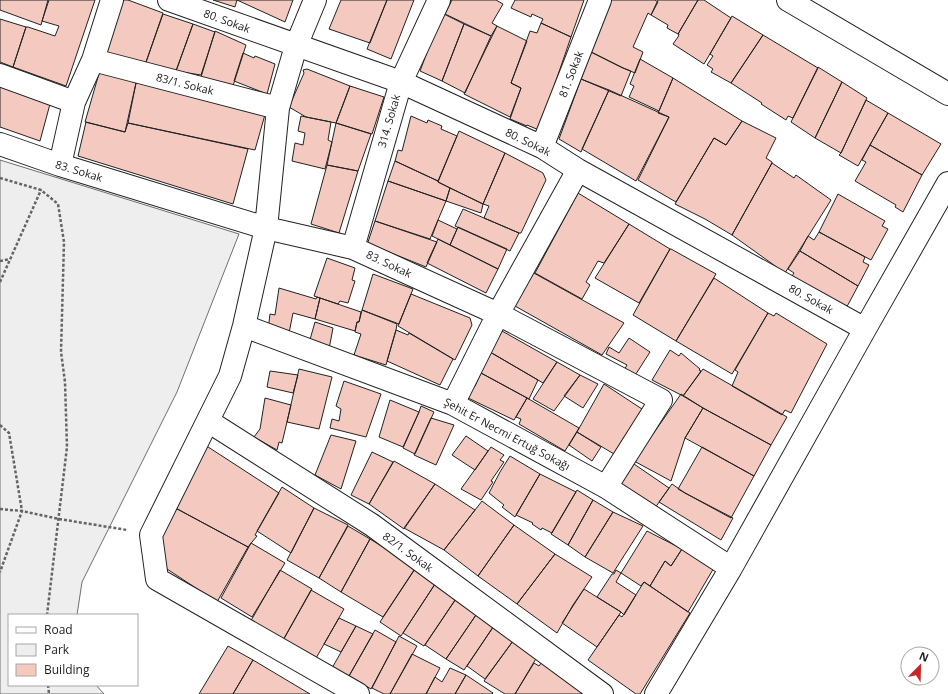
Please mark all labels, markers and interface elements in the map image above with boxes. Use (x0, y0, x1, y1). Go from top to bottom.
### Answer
street label: 80. Sokak (202, 5, 253, 36)
street label: 81. Sokak (555, 48, 586, 99)
street label: 83/1. Sokak (155, 69, 216, 98)
street label: 314. Sokak (374, 92, 403, 149)
street label: 80. Sokak (503, 124, 554, 159)
street label: 83. Sokak (54, 156, 105, 185)
street label: 83. Sokak (364, 246, 415, 281)
street label: 80. Sokak (786, 280, 836, 317)
street label: Şehit Er Necmi Ertuğ Sokağı (442, 394, 573, 473)
street label: 82/1. Sokak (380, 528, 437, 575)
legend (8, 614, 138, 686)
text: Road (44, 621, 73, 638)
text: Park (44, 641, 70, 658)
north arrow (900, 646, 940, 686)
text: N (917, 648, 931, 665)
text: Building (44, 661, 90, 678)

